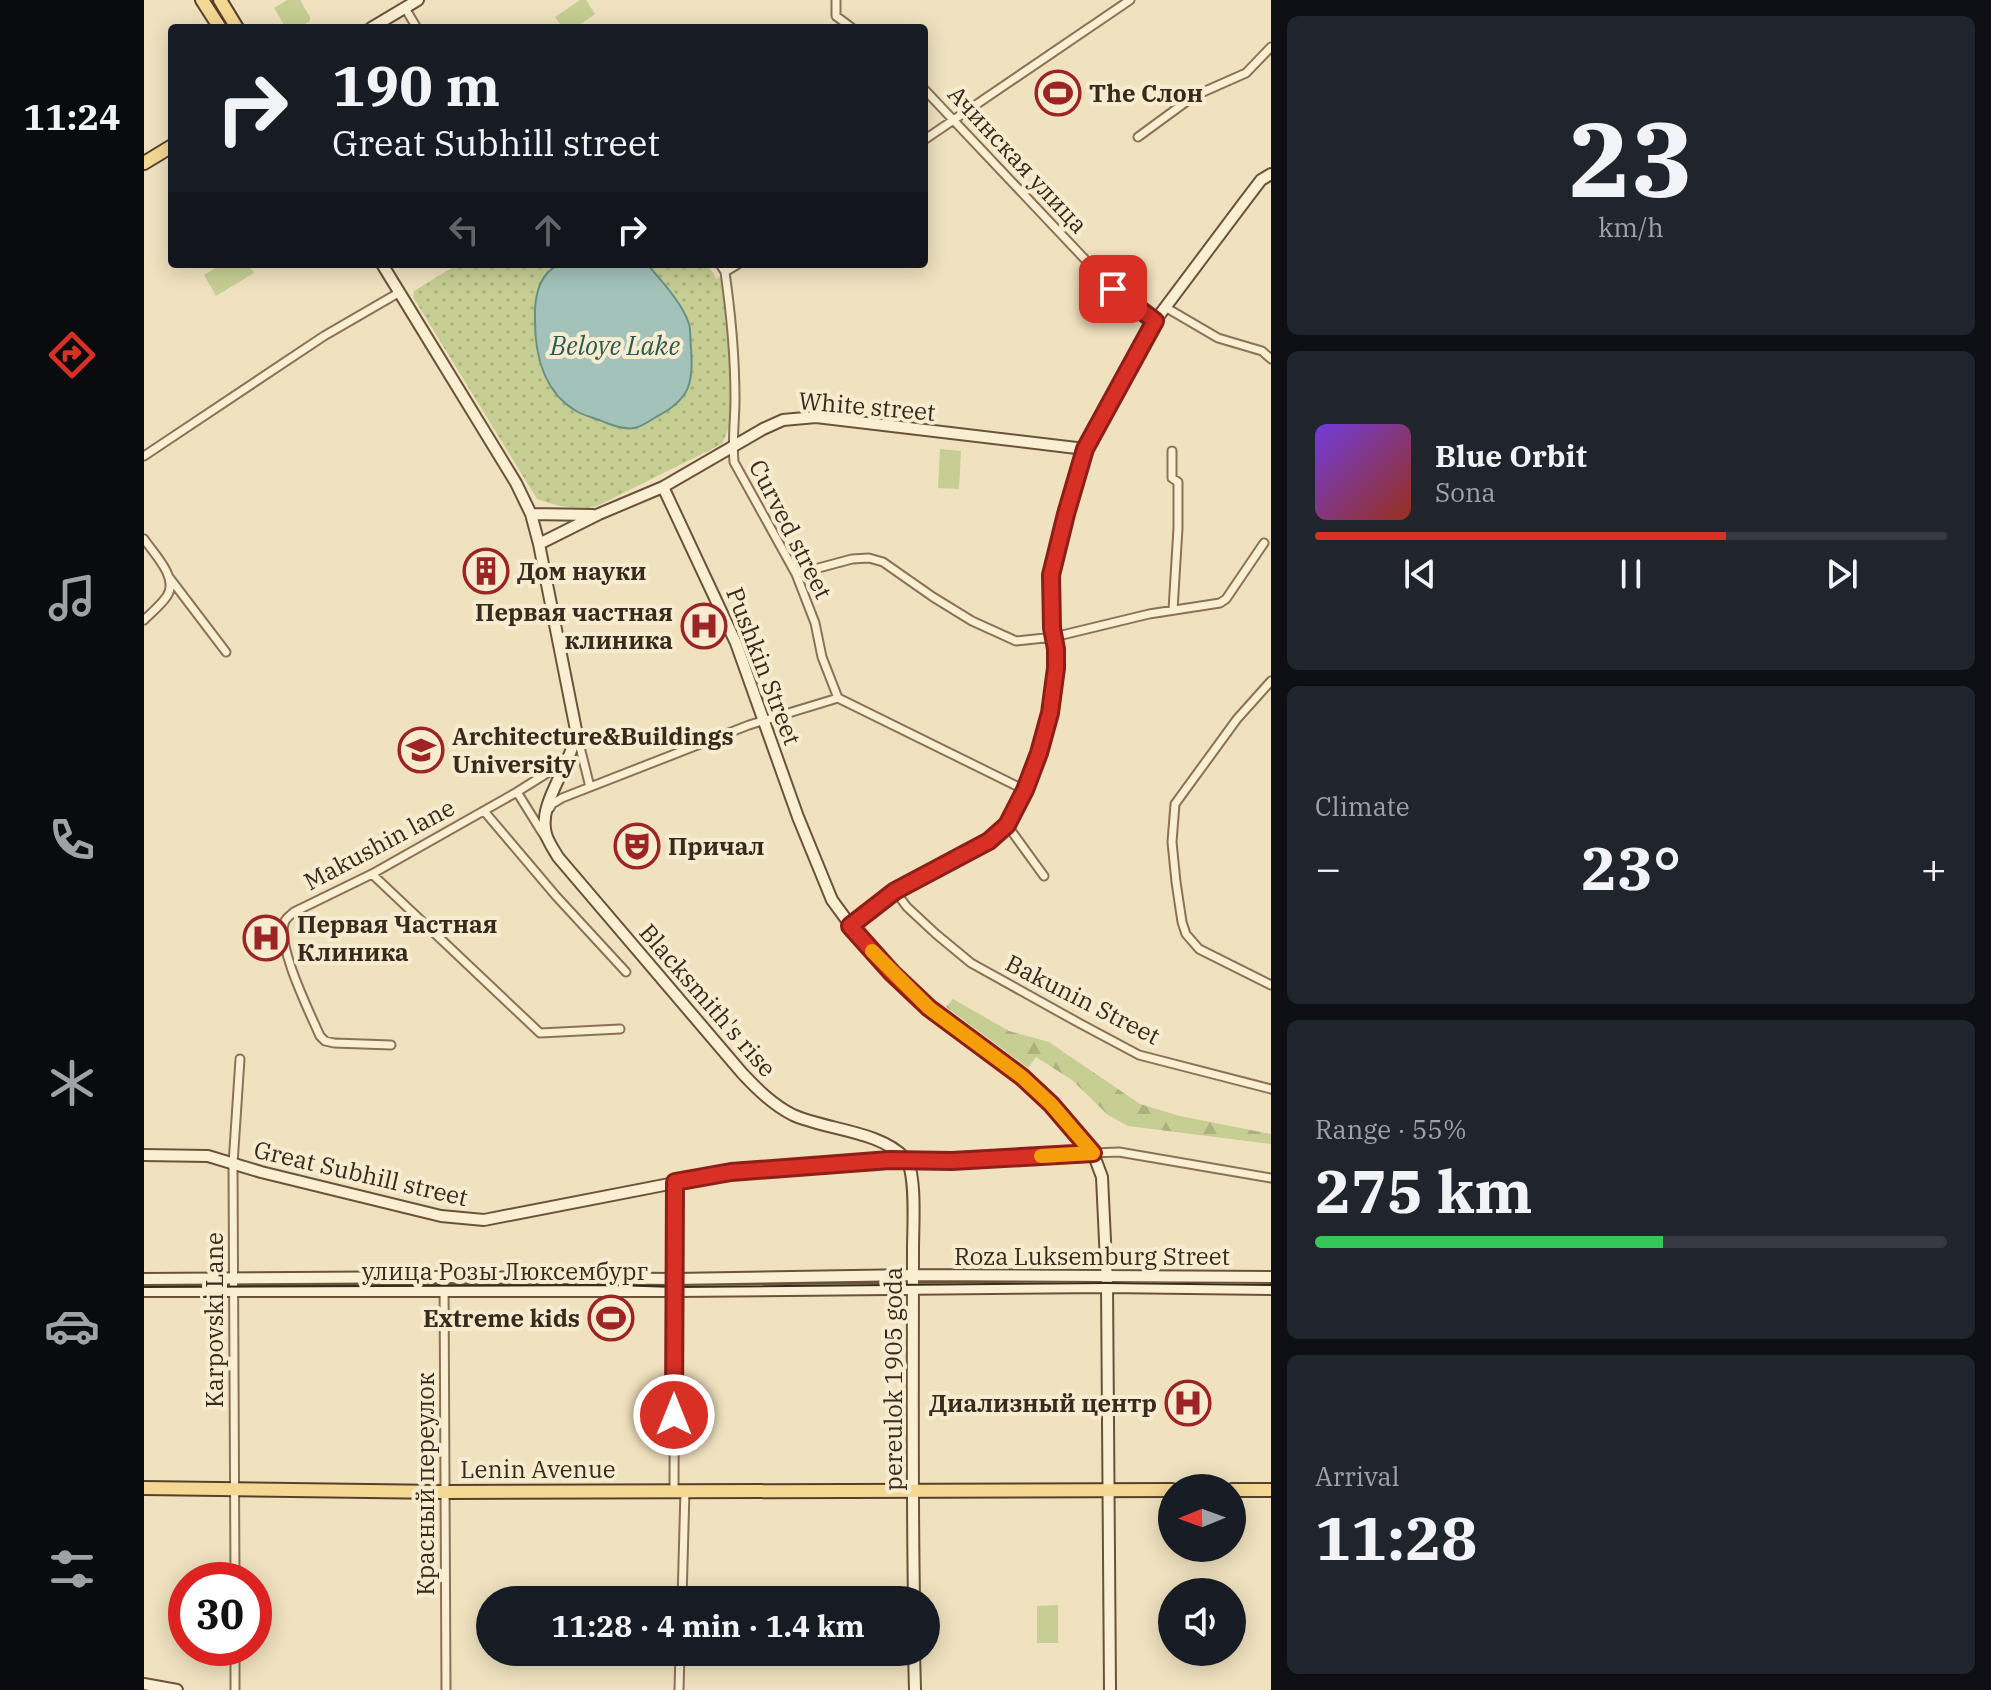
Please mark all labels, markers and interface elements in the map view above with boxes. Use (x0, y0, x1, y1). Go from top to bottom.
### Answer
text: 190 m (332, 49, 500, 121)
icon: right (200, 56, 304, 160)
sports icon: The Слон (1034, 69, 1082, 117)
place label: The Слон (1089, 77, 1203, 109)
street label: Ачинская улица (941, 78, 1095, 240)
text: 23 (1569, 90, 1693, 226)
text: 11:24 (23, 93, 121, 140)
text: Great Subhill street (332, 119, 660, 166)
icon: left (442, 208, 486, 252)
icon: ahead (526, 208, 570, 252)
icon: right (610, 208, 654, 252)
text: km/h (1598, 210, 1664, 244)
pin (1079, 255, 1147, 323)
icon: arrive (1091, 267, 1135, 311)
icon: directions (44, 327, 100, 383)
water label: Beloye Lake (549, 328, 680, 362)
street label: White street (797, 384, 937, 428)
text: Blue Orbit (1435, 436, 1587, 475)
street label: Curved street (742, 454, 840, 604)
text: Sona (1435, 475, 1496, 509)
building icon: Дом науки (462, 547, 510, 595)
icon: previous (1398, 552, 1442, 596)
icon: pause (1609, 552, 1653, 596)
icon: next (1820, 552, 1864, 596)
place label: Дом науки (517, 555, 646, 587)
icon: music (44, 570, 100, 626)
street label: Pushkin Street (719, 583, 809, 749)
place label: Первая частная клиника (475, 596, 673, 656)
hospital icon: Первая частная клиника (680, 602, 728, 650)
place label: Architecture&Buildings University (452, 720, 734, 780)
school or university icon: Architecture&Buildings University (397, 726, 445, 774)
text: Climate (1315, 789, 1410, 823)
street label: Makushin lane (298, 791, 460, 897)
icon: phone (44, 812, 100, 868)
theatre icon: Причал (613, 822, 661, 870)
text: 23° (1581, 828, 1681, 907)
place label: Причал (668, 830, 764, 862)
text: − (1315, 839, 1341, 896)
text: + (1921, 839, 1947, 896)
place label: Первая Частная Клиника (297, 908, 498, 968)
hospital icon: Первая Частная Клиника (242, 914, 290, 962)
street label: Blacksmith's rise (633, 917, 783, 1083)
street label: Bakunin Street (1000, 946, 1166, 1052)
icon: climate (44, 1055, 100, 1111)
text: Range · 55% (1315, 1112, 1467, 1146)
street label: Great Subhill street (251, 1133, 471, 1213)
text: 275 km (1315, 1151, 1533, 1230)
street label: Karpovski Lane (198, 1232, 230, 1408)
street label: Roza Luksemburg Street (954, 1240, 1230, 1272)
street label: улица Розы Люксембург (362, 1255, 648, 1287)
street label: pereulok 1905 goda (877, 1267, 909, 1491)
sports icon: Extreme kids (587, 1294, 635, 1342)
icon: car (44, 1298, 100, 1354)
place label: Extreme kids (423, 1302, 580, 1334)
street label: Красный переулок (409, 1372, 441, 1596)
position arrow (632, 1373, 716, 1457)
hospital icon: Диализный центр (1164, 1379, 1212, 1427)
place label: Диализный центр (929, 1387, 1157, 1419)
street label: Lenin Avenue (460, 1453, 616, 1485)
text: Arrival (1315, 1459, 1400, 1493)
north arrow (1158, 1474, 1246, 1562)
map controls (1158, 1474, 1246, 1666)
text: 11:28 (1315, 1498, 1477, 1577)
icon: filters (44, 1541, 100, 1597)
speed limit sign: 30 (168, 1562, 272, 1666)
button: sound (1158, 1578, 1246, 1666)
text: 11:28 · 4 min · 1.4 km (551, 1606, 865, 1645)

